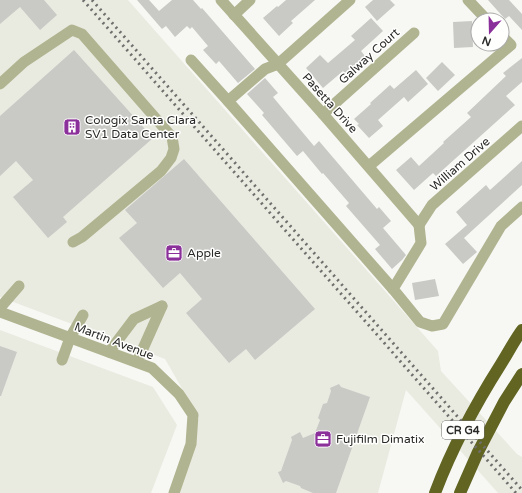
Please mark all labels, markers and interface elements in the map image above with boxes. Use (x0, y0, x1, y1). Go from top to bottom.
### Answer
north arrow (470, 12, 510, 52)
street label: Galway Court (336, 25, 402, 87)
text: N (480, 33, 493, 49)
street label: Pasetta Drive (299, 70, 361, 136)
place label: Cologix Santa Clara SV1 Data Center (85, 113, 196, 141)
building icon: Cologix Santa Clara SV1 Data Center (62, 117, 82, 137)
street label: William Drive (427, 134, 493, 194)
office icon: Apple (164, 243, 184, 263)
place label: Apple (187, 246, 221, 260)
street label: Martin Avenue (72, 319, 156, 363)
road number: CR G4 (442, 421, 484, 439)
office icon: Fujifilm Dimatix (313, 429, 333, 449)
place label: Fujifilm Dimatix (336, 432, 425, 446)

